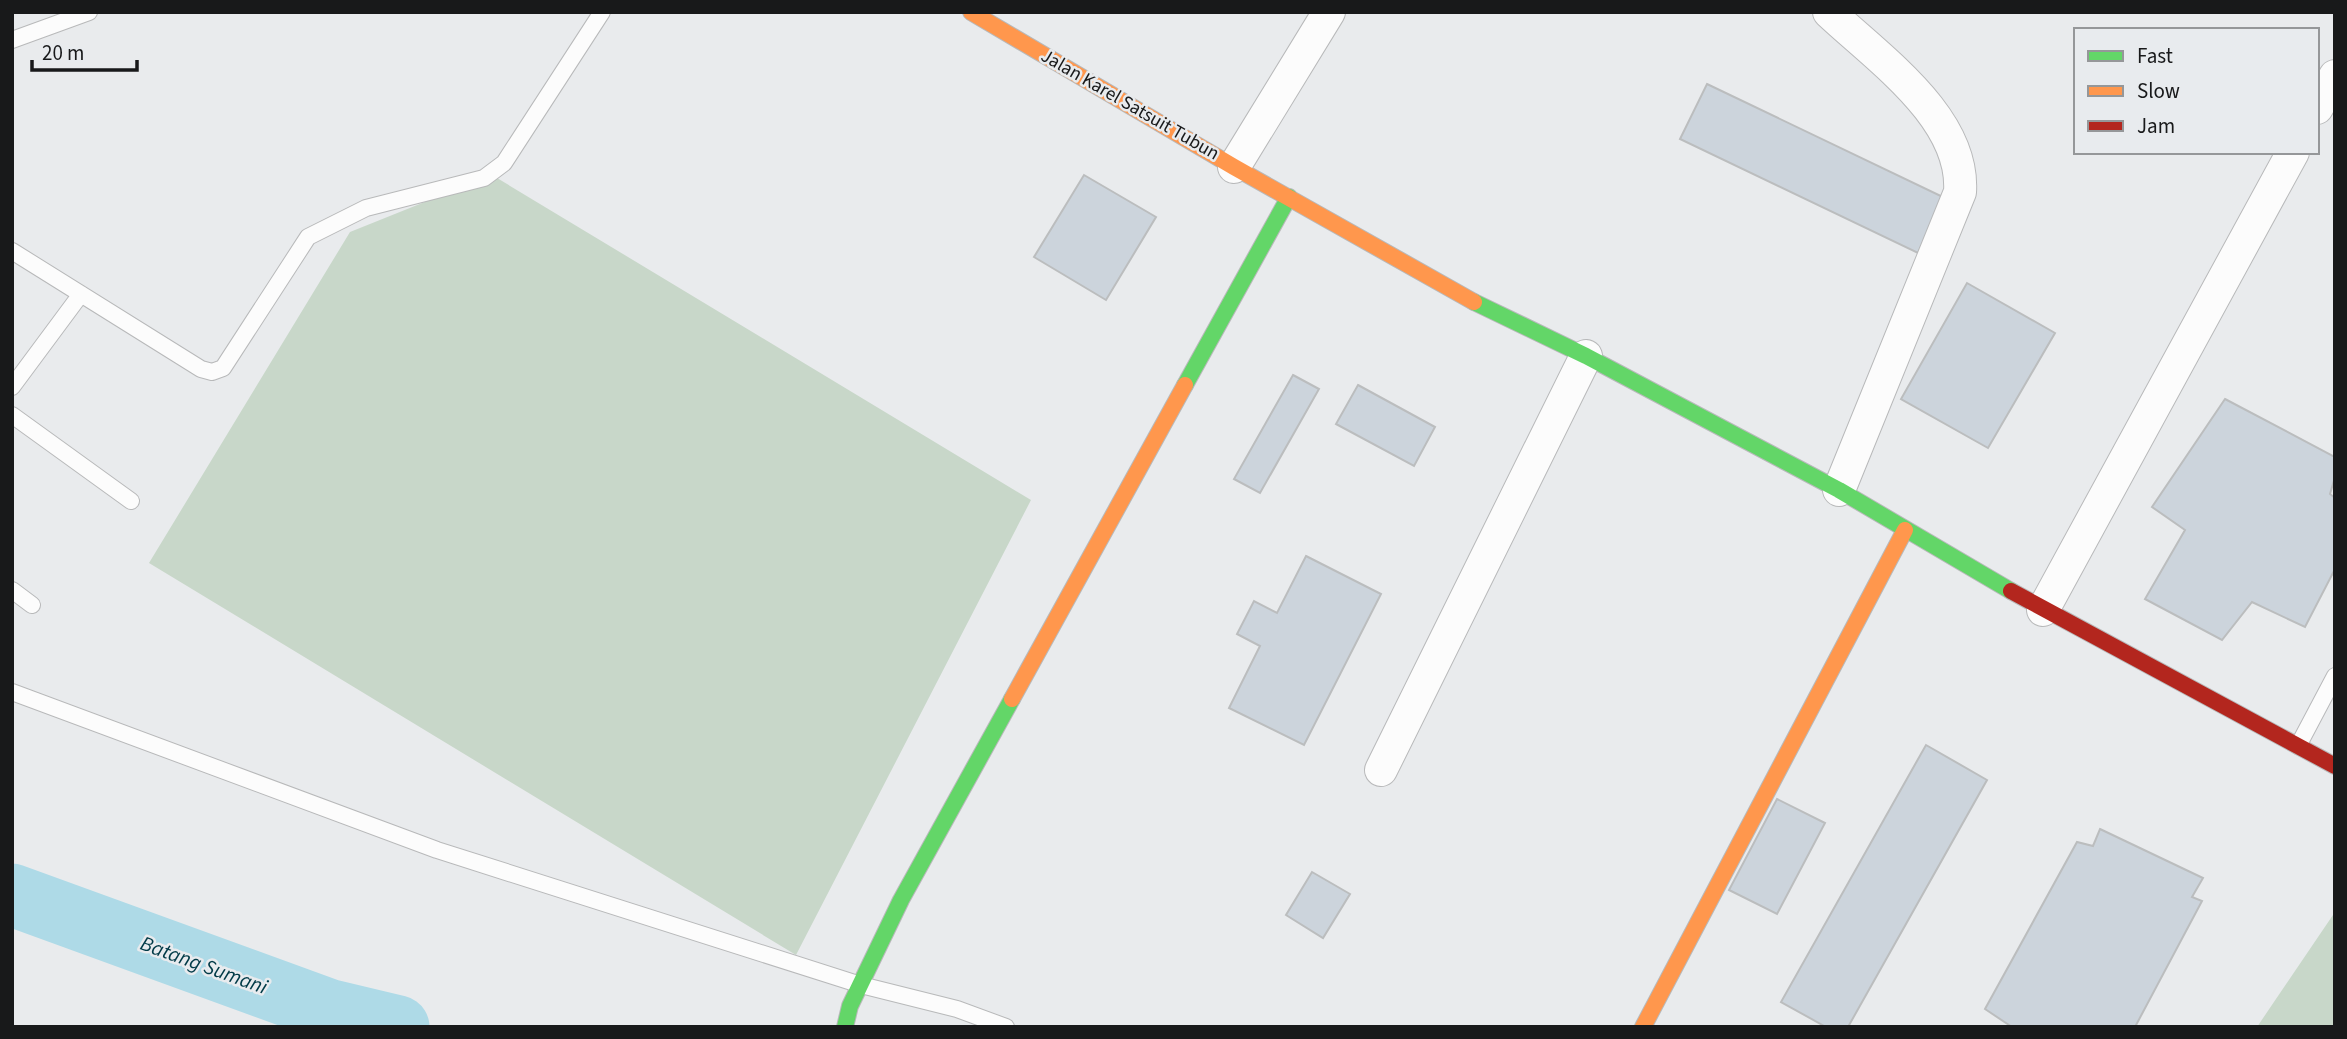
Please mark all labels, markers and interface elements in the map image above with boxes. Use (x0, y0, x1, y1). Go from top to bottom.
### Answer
scale bar (32, 28, 136, 72)
legend (2074, 28, 2319, 154)
text: 20 m (42, 38, 84, 68)
text: Fast (2137, 41, 2173, 71)
street label: Jalan Karel Satsuit Tubun (1036, 43, 1224, 167)
text: Slow (2137, 76, 2180, 106)
text: Jam (2137, 111, 2175, 141)
water label: Batang Sumani (136, 928, 273, 1002)

